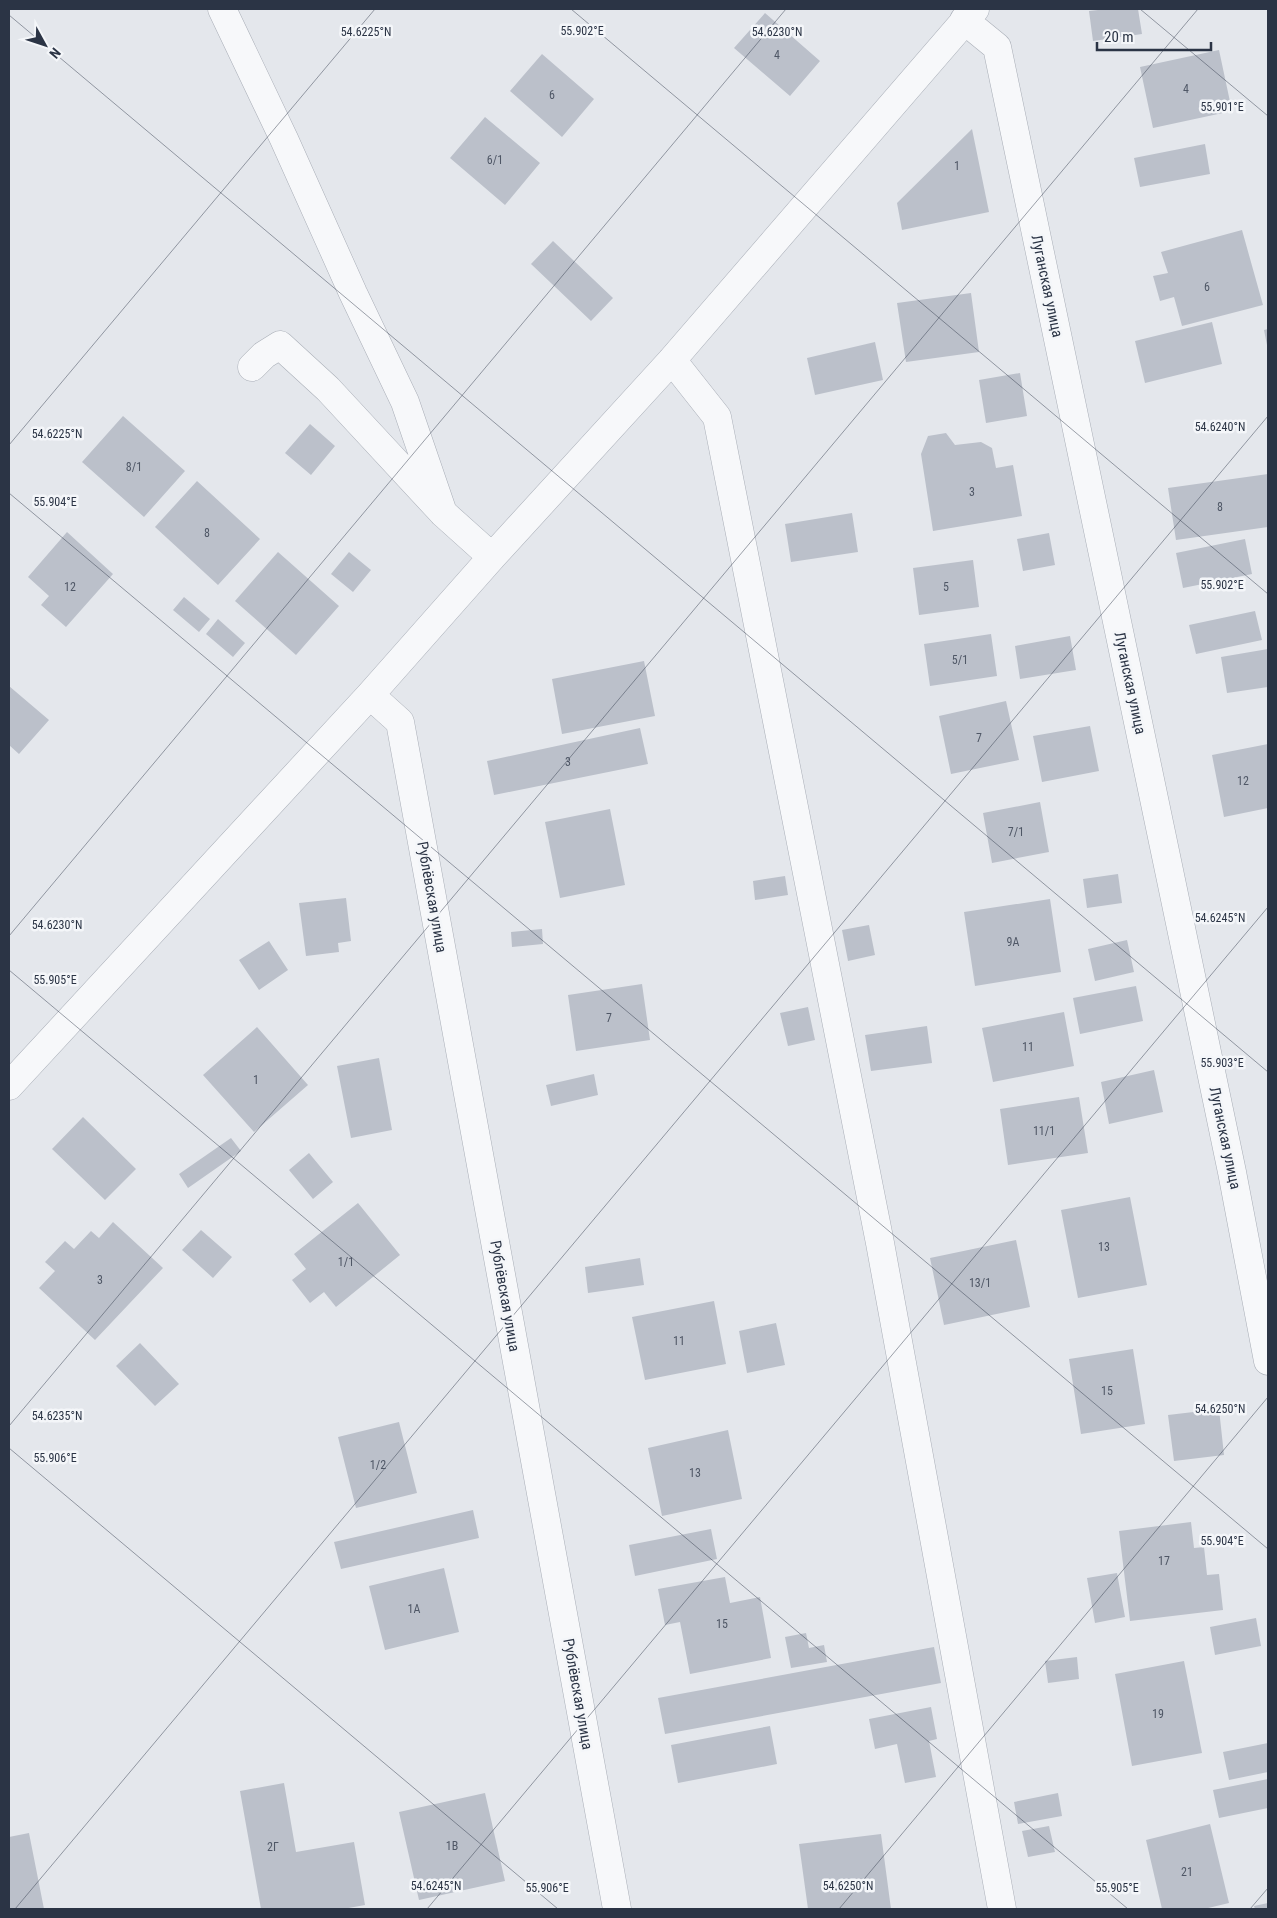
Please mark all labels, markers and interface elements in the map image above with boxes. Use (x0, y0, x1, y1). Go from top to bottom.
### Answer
north arrow (20, 20, 70, 70)
scale bar (1097, 20, 1211, 52)
text: 55.902°E (560, 24, 604, 38)
text: 54.6225°N (341, 25, 391, 39)
text: 54.6230°N (752, 25, 802, 39)
text: 20 m (1104, 28, 1134, 46)
text: N (46, 45, 64, 62)
house number: 4 (774, 48, 780, 62)
house number: 4 (1183, 82, 1189, 96)
house number: 6 (549, 88, 555, 102)
text: 55.901°E (1200, 100, 1244, 114)
house number: 6/1 (487, 153, 503, 167)
house number: 1 (954, 159, 960, 173)
street label: Луганская улица (1027, 233, 1067, 339)
house number: 6 (1204, 280, 1210, 294)
text: 54.6240°N (1195, 420, 1245, 434)
text: 54.6225°N (32, 427, 82, 441)
house number: 8/1 (126, 460, 142, 474)
house number: 3 (969, 485, 975, 499)
text: 55.904°E (33, 495, 77, 509)
house number: 8 (1217, 500, 1223, 514)
house number: 8 (204, 526, 210, 540)
text: 55.902°E (1200, 578, 1244, 592)
house number: 12 (64, 580, 76, 594)
house number: 5 (943, 580, 949, 594)
street label: Луганская улица (1110, 630, 1150, 736)
house number: 5/1 (952, 653, 968, 667)
house number: 7 (976, 731, 982, 745)
house number: 3 (565, 755, 571, 769)
house number: 12 (1237, 774, 1249, 788)
house number: 7/1 (1008, 825, 1024, 839)
street label: Рублёвская улица (413, 840, 451, 954)
text: 54.6245°N (1195, 911, 1245, 925)
text: 54.6230°N (32, 918, 82, 932)
house number: 9А (1007, 935, 1020, 949)
text: 55.905°E (33, 973, 77, 987)
house number: 7 (606, 1011, 612, 1025)
house number: 11 (1022, 1040, 1034, 1054)
text: 55.903°E (1200, 1056, 1244, 1070)
house number: 1 (253, 1073, 259, 1087)
street label: Луганская улица (1205, 1085, 1245, 1191)
house number: 11/1 (1033, 1124, 1055, 1138)
street label: Рублёвская улица (486, 1239, 524, 1353)
house number: 13 (1098, 1240, 1110, 1254)
house number: 1/1 (338, 1255, 354, 1269)
house number: 3 (97, 1273, 103, 1287)
house number: 13/1 (969, 1276, 991, 1290)
house number: 11 (673, 1334, 685, 1348)
house number: 15 (1101, 1384, 1113, 1398)
text: 54.6250°N (1195, 1402, 1245, 1416)
text: 54.6235°N (32, 1409, 82, 1423)
text: 55.906°E (33, 1451, 77, 1465)
house number: 1/2 (370, 1458, 386, 1472)
house number: 13 (689, 1466, 701, 1480)
text: 55.904°E (1200, 1534, 1244, 1548)
house number: 17 (1158, 1554, 1170, 1568)
house number: 1А (408, 1602, 421, 1616)
house number: 15 (716, 1617, 728, 1631)
street label: Рублёвская улица (559, 1637, 597, 1751)
house number: 19 (1152, 1707, 1164, 1721)
house number: 1В (446, 1839, 458, 1853)
house number: 2Г (267, 1840, 279, 1854)
house number: 21 (1181, 1865, 1193, 1879)
text: 54.6245°N (411, 1879, 461, 1893)
text: 54.6250°N (823, 1879, 873, 1893)
text: 55.906°E (525, 1881, 569, 1895)
text: 55.905°E (1095, 1881, 1139, 1895)

